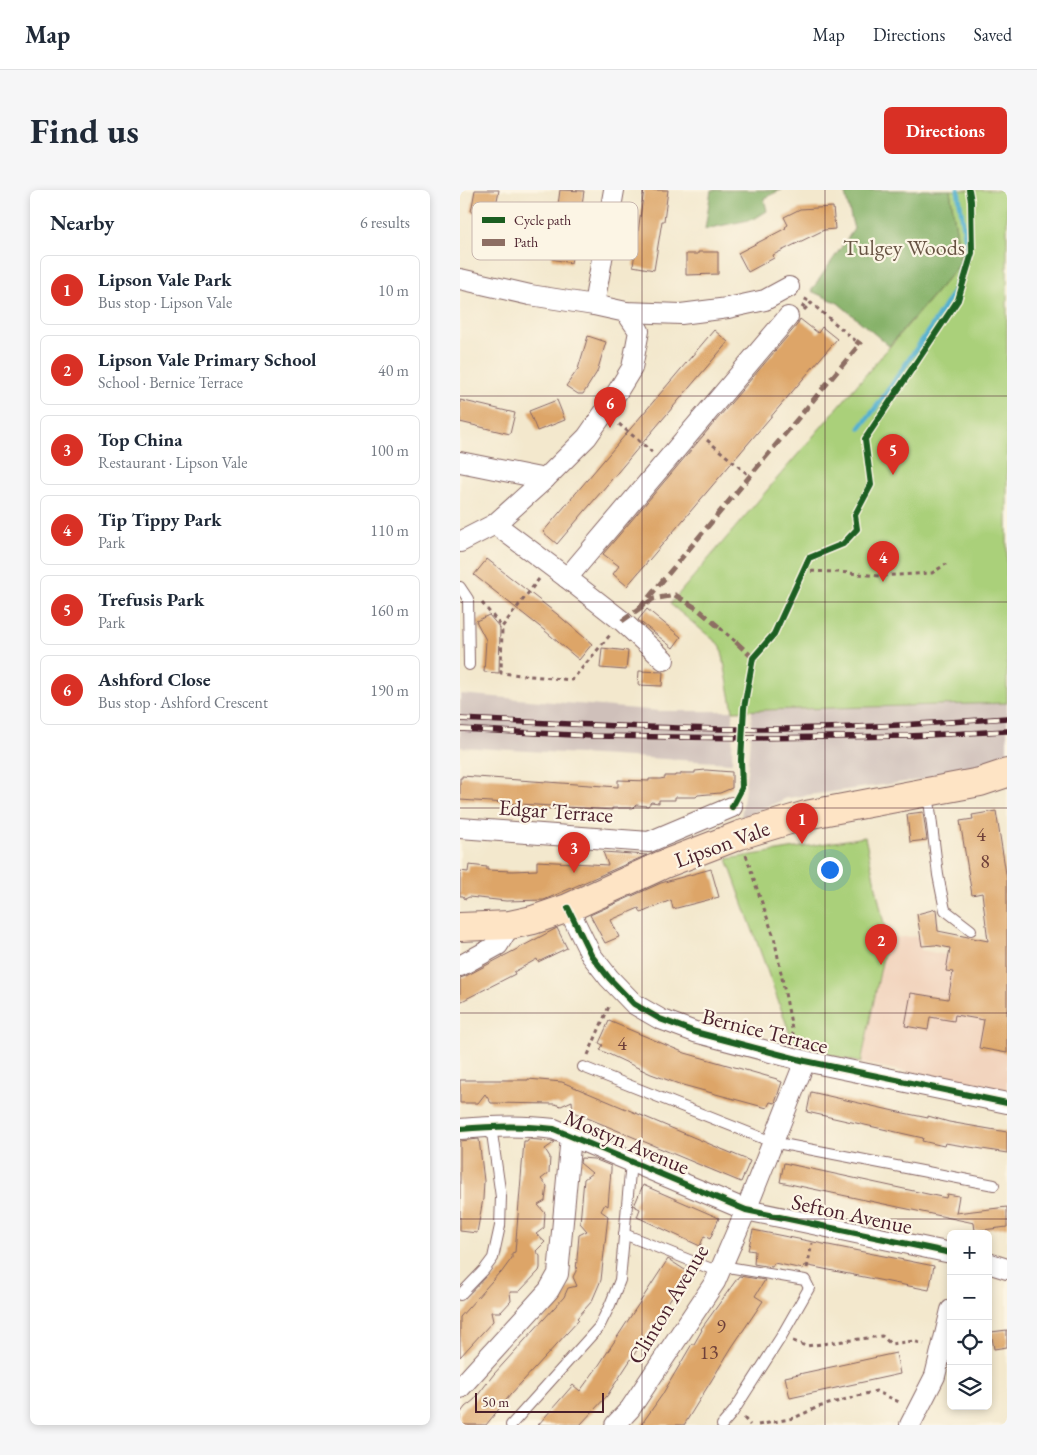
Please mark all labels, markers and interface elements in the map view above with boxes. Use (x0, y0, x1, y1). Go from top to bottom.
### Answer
text: Map (25, 19, 70, 50)
text: Map (813, 23, 845, 46)
text: Directions (873, 23, 945, 46)
text: Saved (973, 23, 1012, 46)
button: Directions (884, 107, 1007, 154)
text: Find us (30, 108, 139, 153)
legend (472, 202, 638, 260)
text: Nearby (50, 209, 114, 236)
text: Cycle path (514, 211, 571, 229)
text: 6 results (360, 212, 410, 233)
text: Path (514, 233, 538, 251)
park label: Tulgey Woods (843, 233, 965, 262)
text: Lipson Vale Park (98, 267, 232, 292)
text: 1 (63, 280, 71, 301)
text: 10 m (378, 280, 409, 301)
text: Bus stop · Lipson Vale (98, 292, 232, 313)
text: Lipson Vale Primary School (98, 347, 316, 372)
text: 2 (63, 360, 71, 381)
text: 40 m (378, 360, 409, 381)
text: School · Bernice Terrace (98, 372, 243, 393)
pin: 6 (594, 387, 626, 428)
text: Top China (98, 427, 183, 452)
pin: 5 (877, 434, 909, 475)
text: 3 (63, 440, 71, 461)
text: 100 m (370, 440, 409, 461)
text: Restaurant · Lipson Vale (98, 452, 247, 473)
text: Tip Tippy Park (98, 507, 222, 532)
text: 4 (63, 520, 71, 541)
text: 110 m (370, 520, 409, 541)
text: Park (98, 532, 125, 553)
pin: 4 (867, 541, 899, 582)
text: Trefusis Park (98, 587, 204, 612)
text: 5 (63, 600, 71, 621)
text: 160 m (370, 600, 409, 621)
text: Park (98, 612, 125, 633)
text: Ashford Close (98, 667, 211, 692)
text: 6 (63, 680, 71, 701)
text: 190 m (370, 680, 409, 701)
text: Bus stop · Ashford Crescent (98, 692, 268, 713)
street label: Edgar Terrace (498, 793, 615, 829)
pin: 1 (786, 803, 818, 844)
street label: Lipson Vale (671, 813, 774, 875)
house number: 4 (976, 821, 986, 847)
pin: 3 (558, 832, 590, 873)
house number: 8 (980, 848, 990, 874)
your location (817, 857, 843, 883)
pin: 2 (865, 924, 897, 965)
street label: Bernice Terrace (699, 1001, 831, 1061)
house number: 4 (617, 1030, 627, 1056)
street label: Mostyn Avenue (560, 1103, 694, 1182)
street label: Sefton Avenue (789, 1187, 915, 1241)
map controls (947, 1230, 992, 1410)
button: + (947, 1230, 992, 1275)
street label: Clinton Avenue (621, 1238, 715, 1369)
button: − (947, 1275, 992, 1320)
house number: 9 (716, 1313, 726, 1339)
button: locate (947, 1320, 992, 1365)
house number: 13 (699, 1339, 719, 1365)
button: layers (947, 1365, 992, 1410)
scale bar (475, 1390, 604, 1413)
text: 50 m (482, 1393, 509, 1411)

